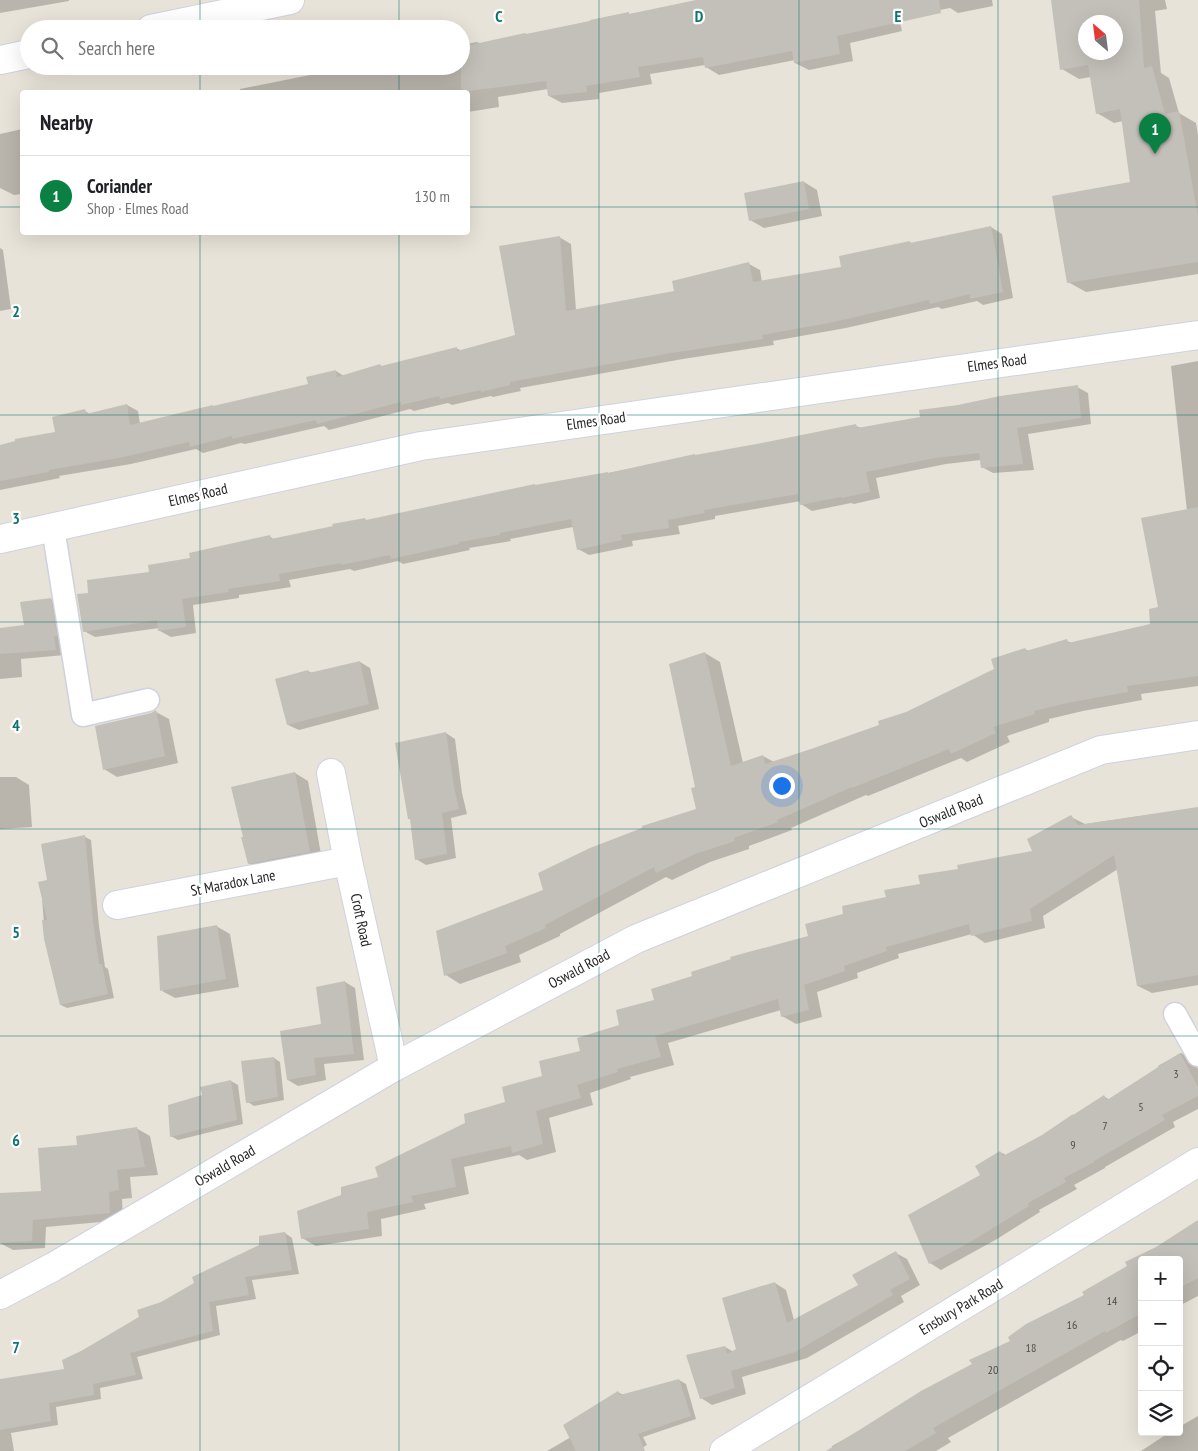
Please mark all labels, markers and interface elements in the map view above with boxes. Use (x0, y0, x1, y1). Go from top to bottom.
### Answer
text: C (495, 6, 503, 26)
text: D (695, 6, 704, 26)
text: E (895, 6, 902, 26)
north arrow (1078, 15, 1123, 60)
search box (20, 20, 470, 75)
icon: search (38, 34, 66, 62)
text: Search here (78, 36, 155, 60)
text: Nearby (40, 109, 93, 136)
pin: 1 (1139, 113, 1171, 154)
text: Coriander (87, 174, 152, 198)
text: 1 (52, 186, 60, 206)
text: 130 m (415, 186, 450, 206)
text: Shop · Elmes Road (87, 198, 189, 218)
text: 2 (12, 301, 20, 321)
street label: Elmes Road (966, 349, 1028, 376)
street label: Elmes Road (565, 407, 627, 434)
street label: Elmes Road (167, 479, 229, 510)
text: 3 (12, 508, 20, 528)
text: 4 (12, 715, 20, 735)
your location (769, 773, 795, 799)
street label: Oswald Road (916, 789, 985, 832)
street label: St Maradox Lane (189, 865, 277, 900)
street label: Croft Road (347, 892, 376, 948)
text: 5 (12, 922, 20, 942)
street label: Oswald Road (545, 944, 613, 993)
house number: 3 (1173, 1066, 1179, 1081)
house number: 5 (1138, 1099, 1144, 1114)
house number: 7 (1102, 1118, 1108, 1133)
text: 6 (12, 1130, 20, 1150)
house number: 9 (1070, 1137, 1076, 1152)
street label: Oswald Road (191, 1141, 258, 1191)
map controls (1138, 1256, 1183, 1436)
button: + (1138, 1256, 1183, 1301)
street label: Ensbury Park Road (915, 1274, 1006, 1339)
house number: 14 (1107, 1293, 1118, 1308)
button: − (1138, 1301, 1183, 1346)
house number: 16 (1067, 1317, 1077, 1332)
text: 7 (12, 1337, 20, 1357)
house number: 18 (1026, 1340, 1036, 1355)
button: locate (1138, 1346, 1183, 1391)
house number: 20 (988, 1362, 998, 1377)
button: layers (1138, 1391, 1183, 1436)

